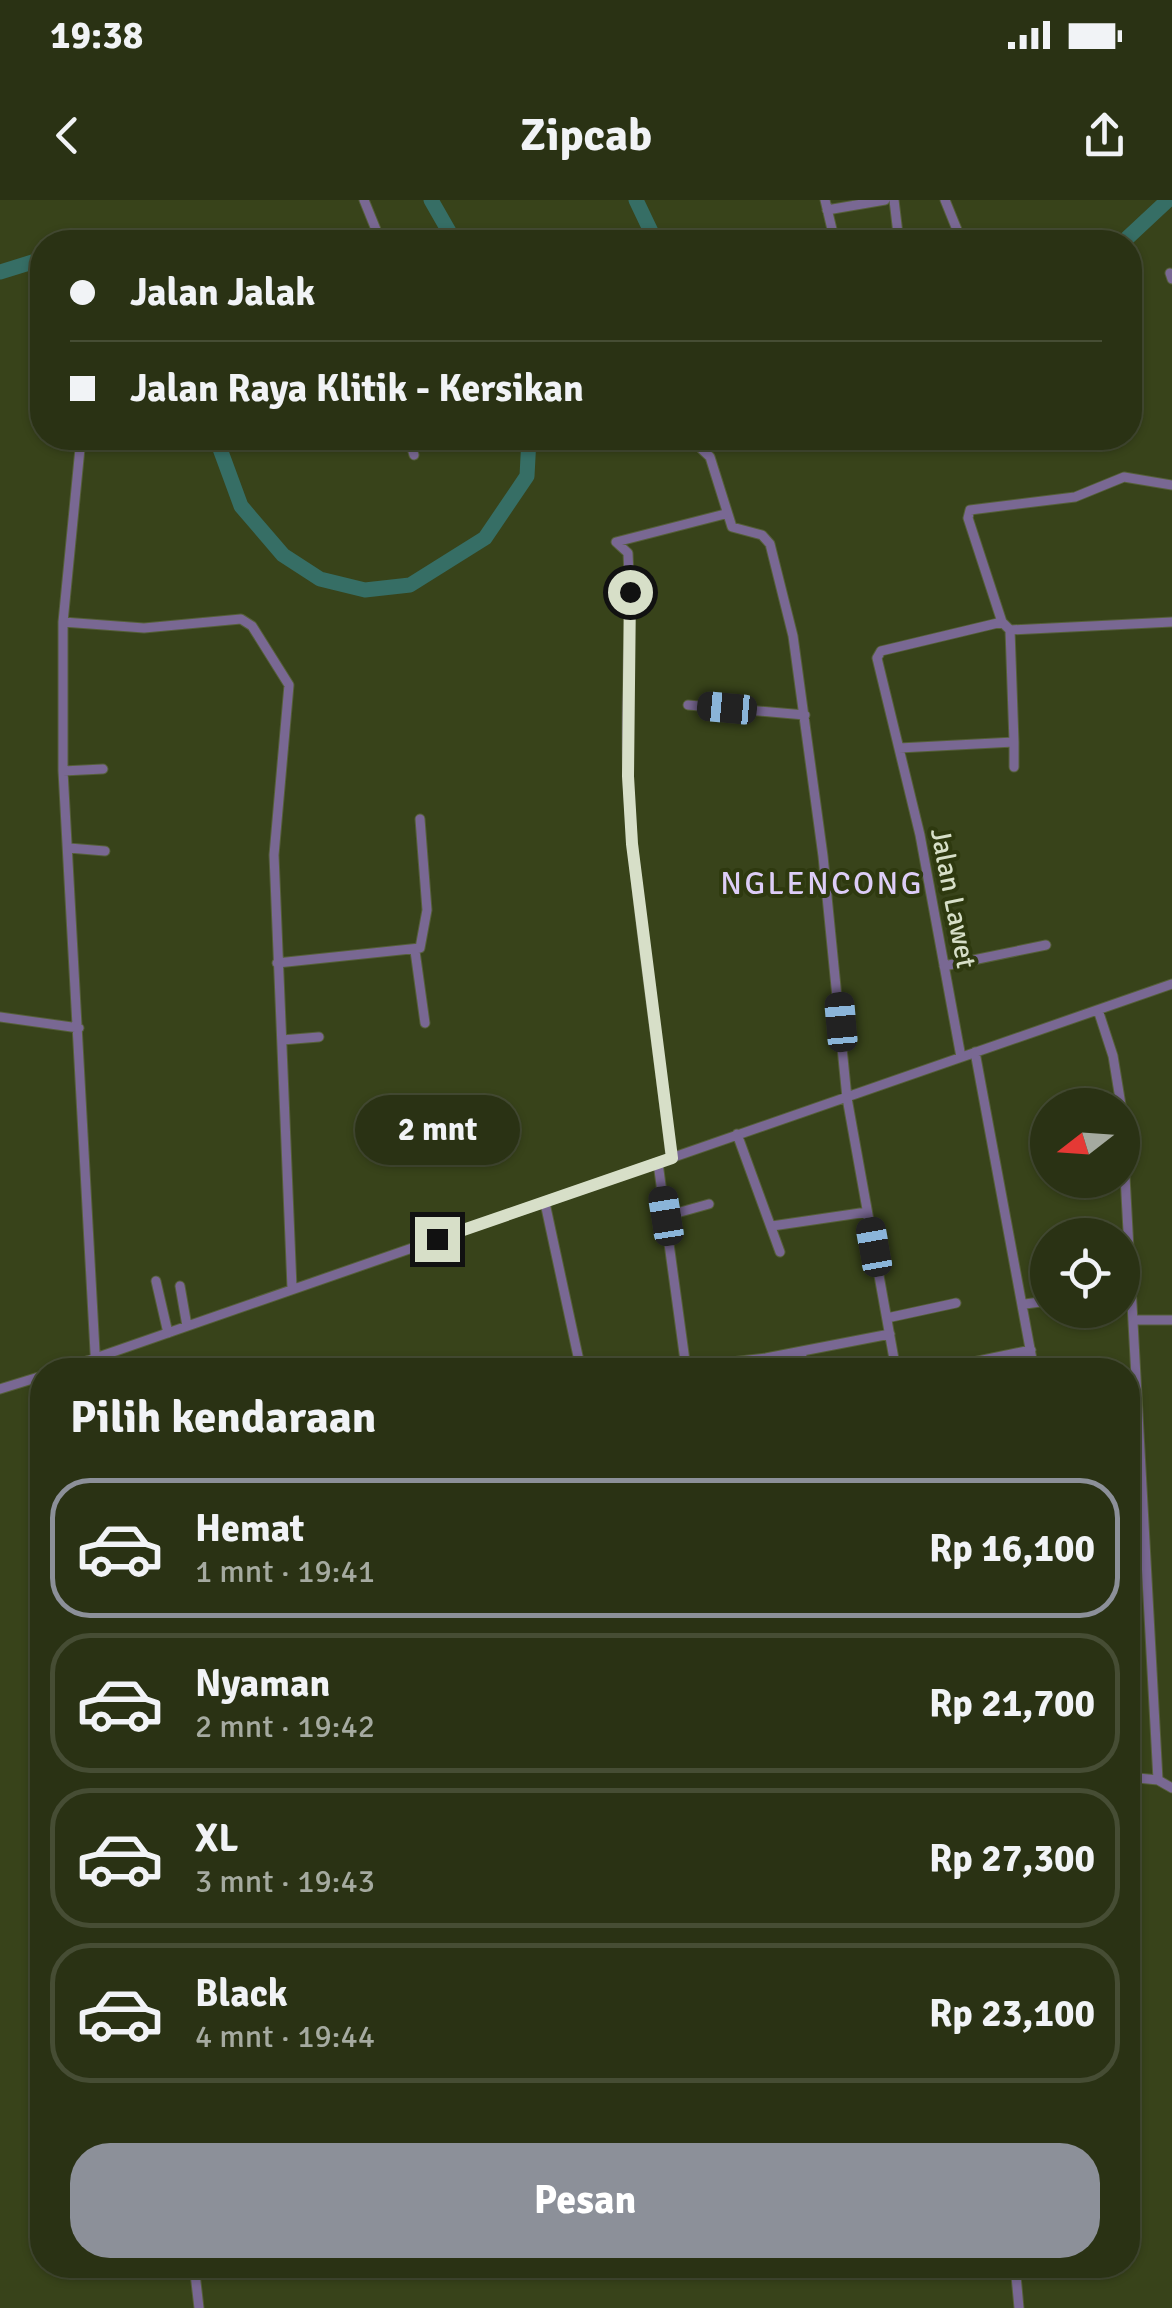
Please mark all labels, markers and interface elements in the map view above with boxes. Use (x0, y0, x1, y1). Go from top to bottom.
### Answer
text: 19:38 (50, 12, 143, 59)
icon: back (40, 108, 95, 163)
text: Zipcab (520, 108, 652, 163)
icon: share (1077, 108, 1132, 163)
text: Jalan Jalak (130, 269, 315, 316)
text: Jalan Raya Klitik - Kersikan (130, 365, 584, 412)
route start (608, 570, 653, 615)
car (696, 690, 758, 726)
street label: Jalan Lawet (923, 825, 983, 971)
district label: NGLENCONG (720, 864, 924, 903)
car (823, 991, 859, 1053)
north arrow (1030, 1088, 1140, 1198)
map controls (1030, 1088, 1140, 1328)
callout: 2 mnt (354, 1094, 520, 1164)
text: 2 mnt (398, 1110, 477, 1149)
car (646, 1184, 686, 1248)
car (854, 1215, 894, 1279)
route end (415, 1217, 460, 1262)
button: locate (1030, 1218, 1140, 1328)
text: Pilih kendaraan (70, 1390, 376, 1445)
icon: car (75, 1503, 165, 1593)
text: Hemat (195, 1505, 304, 1552)
text: Rp 16,100 (929, 1525, 1095, 1572)
text: 1 mnt · 19:41 (195, 1552, 375, 1591)
icon: car (75, 1658, 165, 1748)
text: Nyaman (195, 1660, 330, 1707)
text: Rp 21,700 (929, 1680, 1095, 1727)
text: 2 mnt · 19:42 (195, 1707, 375, 1746)
icon: car (75, 1813, 165, 1903)
text: XL (195, 1815, 238, 1862)
text: Rp 27,300 (929, 1835, 1095, 1882)
text: 3 mnt · 19:43 (195, 1862, 375, 1901)
icon: car (75, 1968, 165, 2058)
text: Black (195, 1970, 288, 2017)
text: Rp 23,100 (929, 1990, 1095, 2037)
text: 4 mnt · 19:44 (195, 2017, 375, 2056)
button: Pesan (70, 2143, 1100, 2258)

